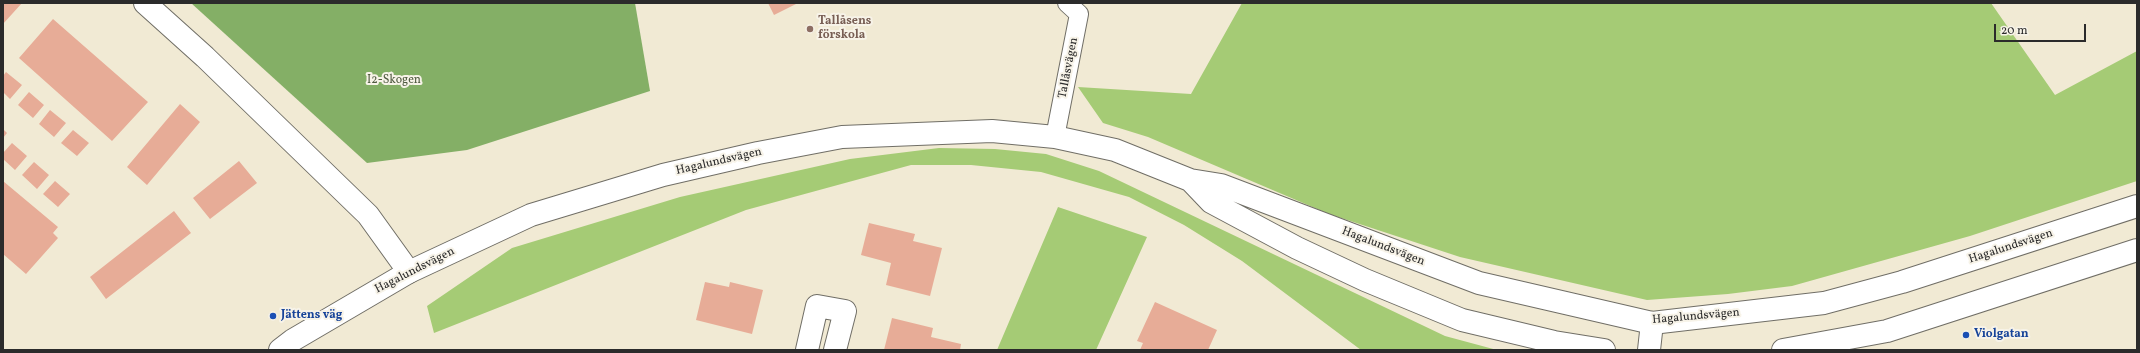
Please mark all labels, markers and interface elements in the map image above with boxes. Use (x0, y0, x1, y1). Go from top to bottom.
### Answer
place label: Tallåsens förskola (818, 15, 871, 43)
scale bar (1996, 16, 2088, 42)
text: 20 m (2001, 23, 2028, 39)
marker: Tallåsens förskola (805, 24, 815, 34)
street label: Tallåsvägen (1056, 36, 1082, 100)
park label: I2-Skogen (367, 74, 421, 88)
street label: Hagalundsvägen (675, 145, 763, 179)
street label: Hagalundsvägen (1340, 225, 1426, 269)
street label: Hagalundsvägen (1967, 227, 2055, 267)
street label: Hagalundsvägen (373, 245, 457, 297)
street label: Hagalundsvägen (1652, 306, 1740, 328)
place label: Jättens väg (281, 309, 342, 323)
marker: Jättens väg (268, 311, 278, 321)
place label: Violgatan (1974, 328, 2029, 342)
marker: Violgatan (1961, 330, 1971, 340)

